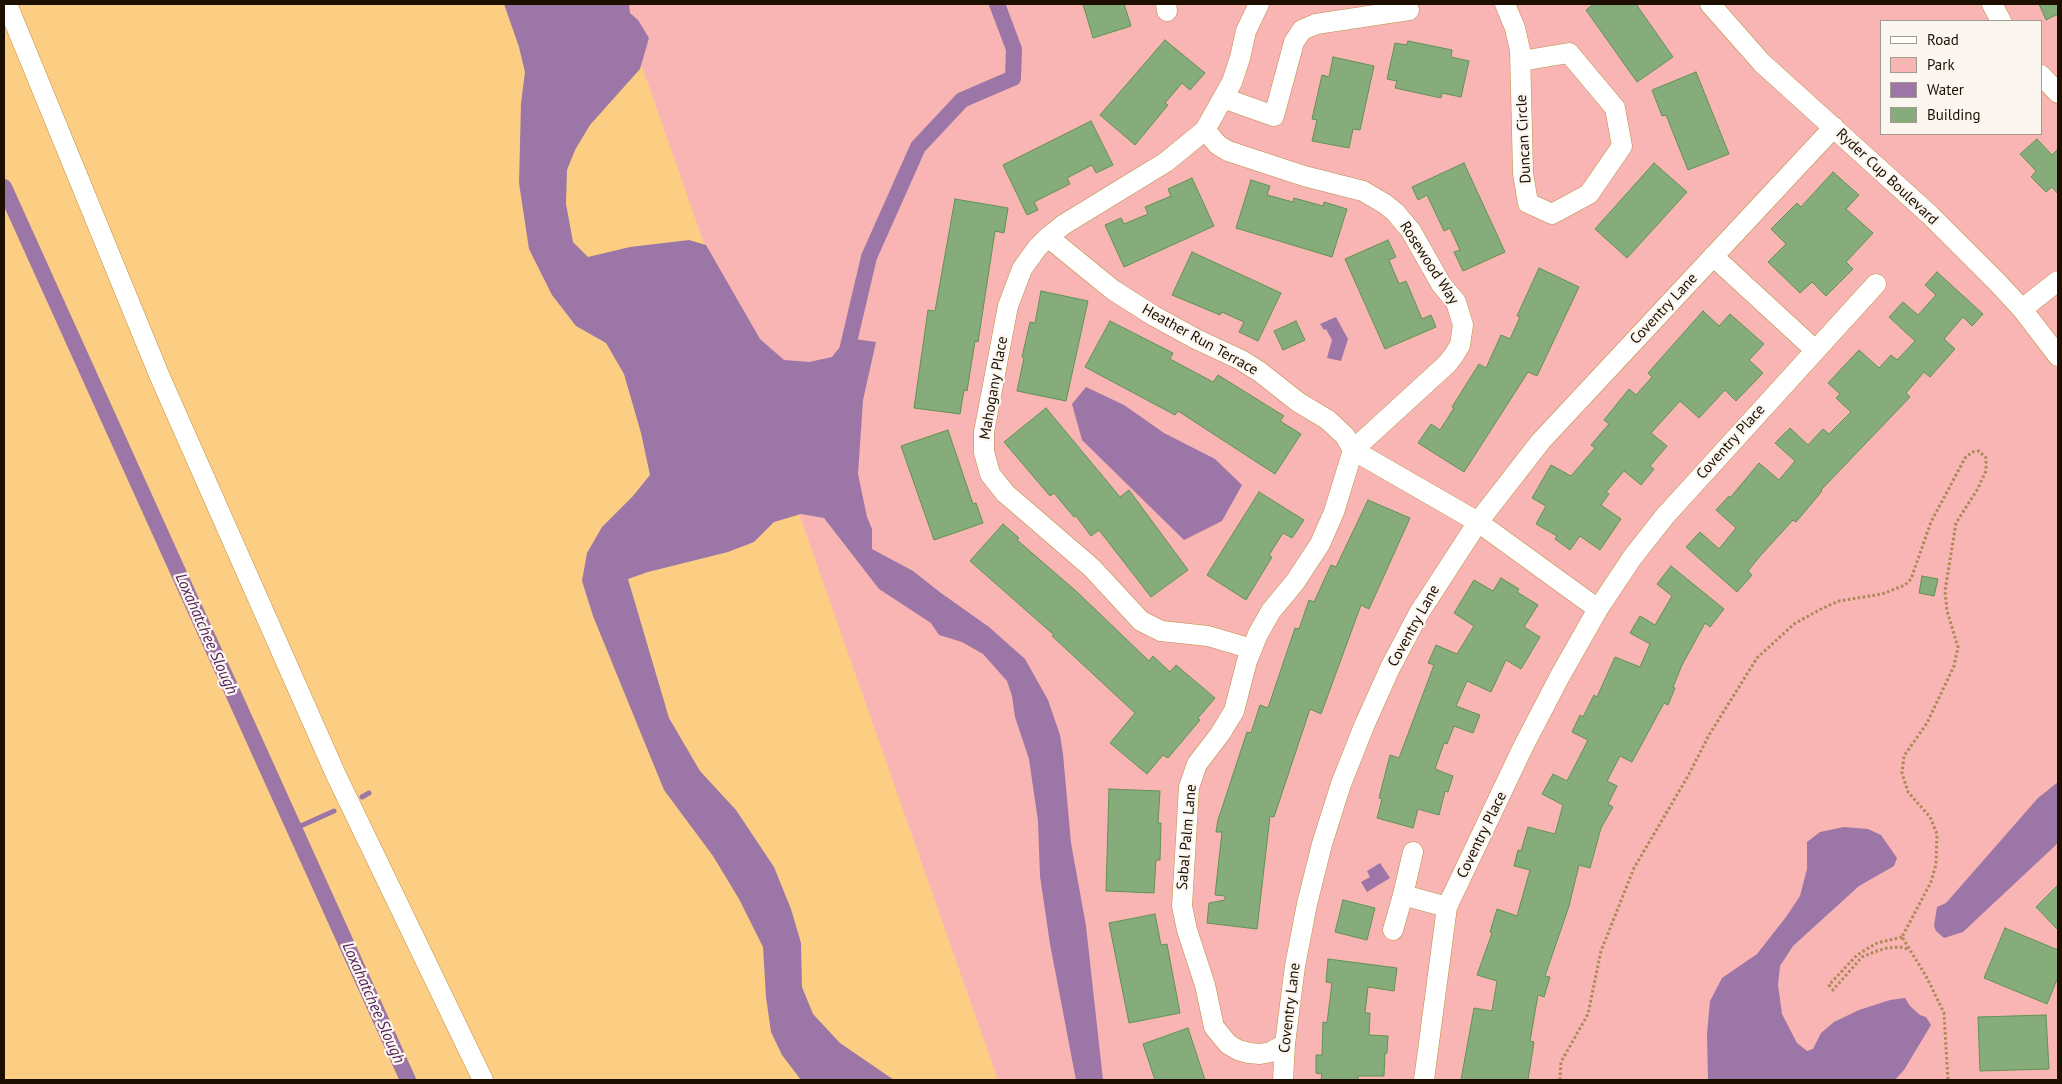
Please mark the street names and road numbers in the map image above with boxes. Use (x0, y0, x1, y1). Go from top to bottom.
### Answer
street label: Duncan Circle (1513, 94, 1535, 184)
street label: Ryder Cup Boulevard (1832, 125, 1942, 229)
street label: Rosewood Way (1396, 218, 1462, 308)
street label: Coventry Lane (1626, 270, 1702, 348)
street label: Heather Run Terrace (1139, 301, 1261, 379)
street label: Mahogany Place (976, 335, 1012, 441)
street label: Coventry Place (1693, 401, 1769, 483)
street label: Coventry Lane (1384, 582, 1444, 670)
street label: Sabal Palm Lane (1173, 783, 1201, 891)
street label: Coventry Place (1453, 789, 1511, 881)
street label: Coventry Lane (1276, 962, 1304, 1054)

